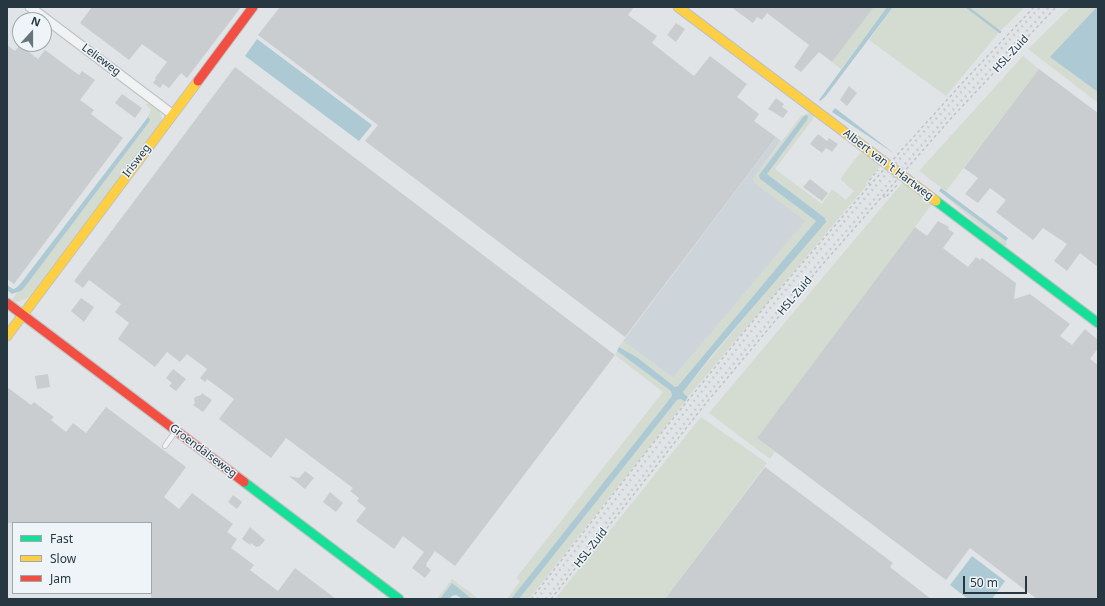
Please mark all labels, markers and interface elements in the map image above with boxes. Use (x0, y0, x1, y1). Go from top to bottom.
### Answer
north arrow (12, 12, 52, 52)
text: N (29, 13, 43, 30)
street label: HSL-Zuid (990, 33, 1032, 75)
street label: Lelieweg (79, 41, 123, 79)
street label: Albert van 't Hartweg (840, 127, 936, 203)
street label: Irisweg (120, 142, 154, 180)
street label: HSL-Zuid (775, 274, 815, 318)
street label: Groendalseweg (167, 421, 239, 481)
legend (12, 522, 152, 594)
street label: HSL-Zuid (572, 526, 610, 570)
text: Fast (50, 530, 73, 547)
text: Slow (50, 550, 76, 567)
scale bar (965, 568, 1029, 594)
text: Jam (50, 570, 71, 587)
text: 50 m (970, 574, 998, 591)

